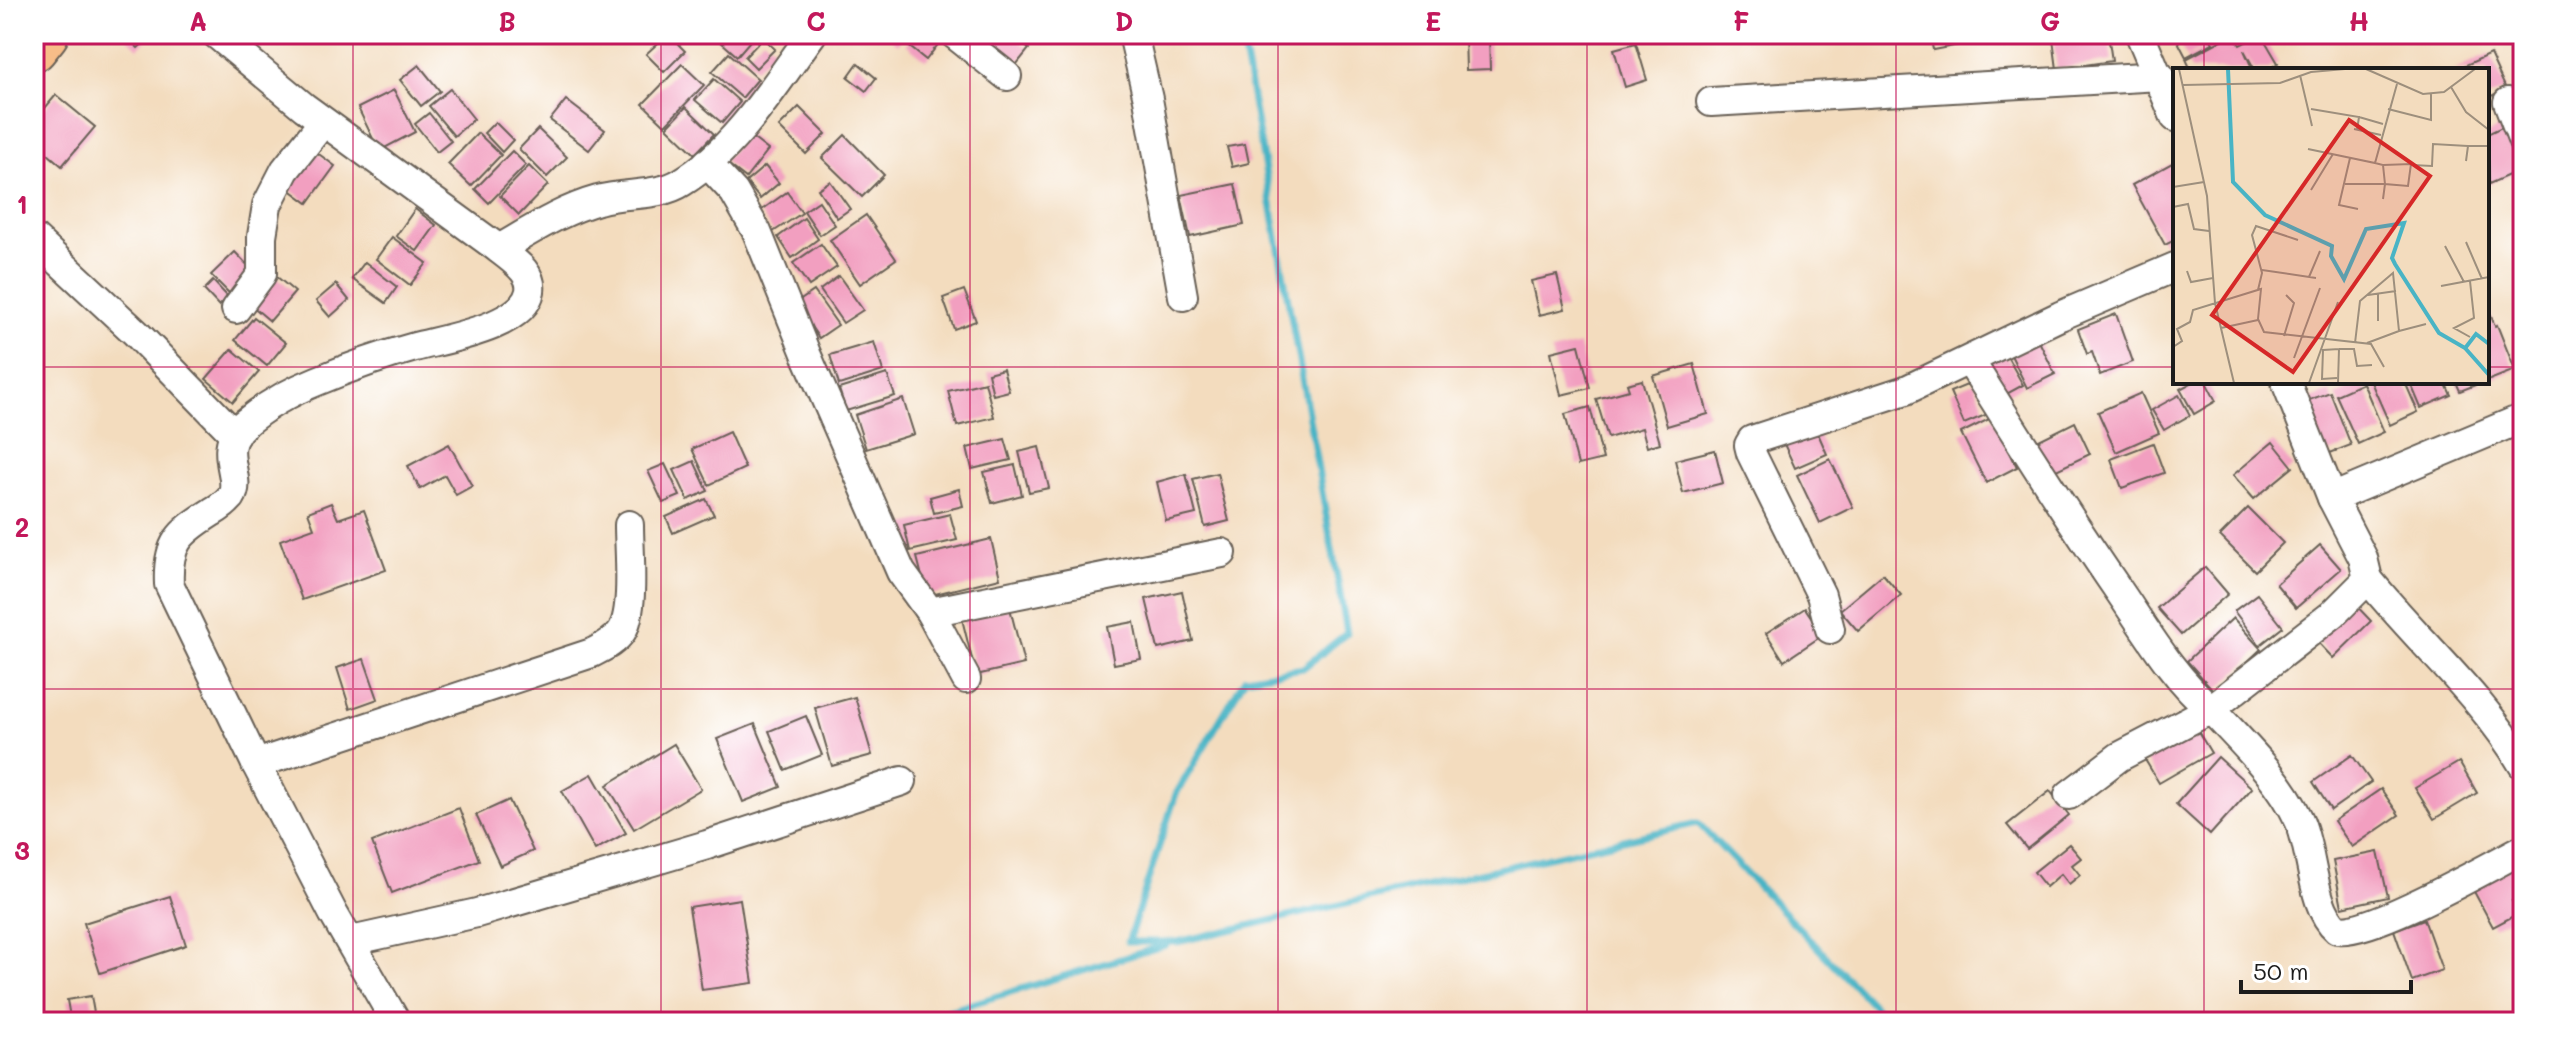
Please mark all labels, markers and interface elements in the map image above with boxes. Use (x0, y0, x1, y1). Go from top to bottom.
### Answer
text: A (189, 4, 207, 38)
text: B (498, 4, 516, 38)
text: C (806, 4, 826, 38)
text: D (1115, 4, 1133, 38)
text: E (1425, 4, 1441, 38)
text: F (1733, 4, 1749, 38)
text: G (2040, 4, 2060, 38)
text: H (2349, 4, 2369, 38)
inset map (2173, 68, 2489, 384)
text: 1 (16, 187, 28, 221)
text: 2 (15, 510, 29, 544)
text: 3 (14, 833, 30, 867)
scale bar (2241, 944, 2411, 994)
text: 50 m (2253, 955, 2309, 986)

